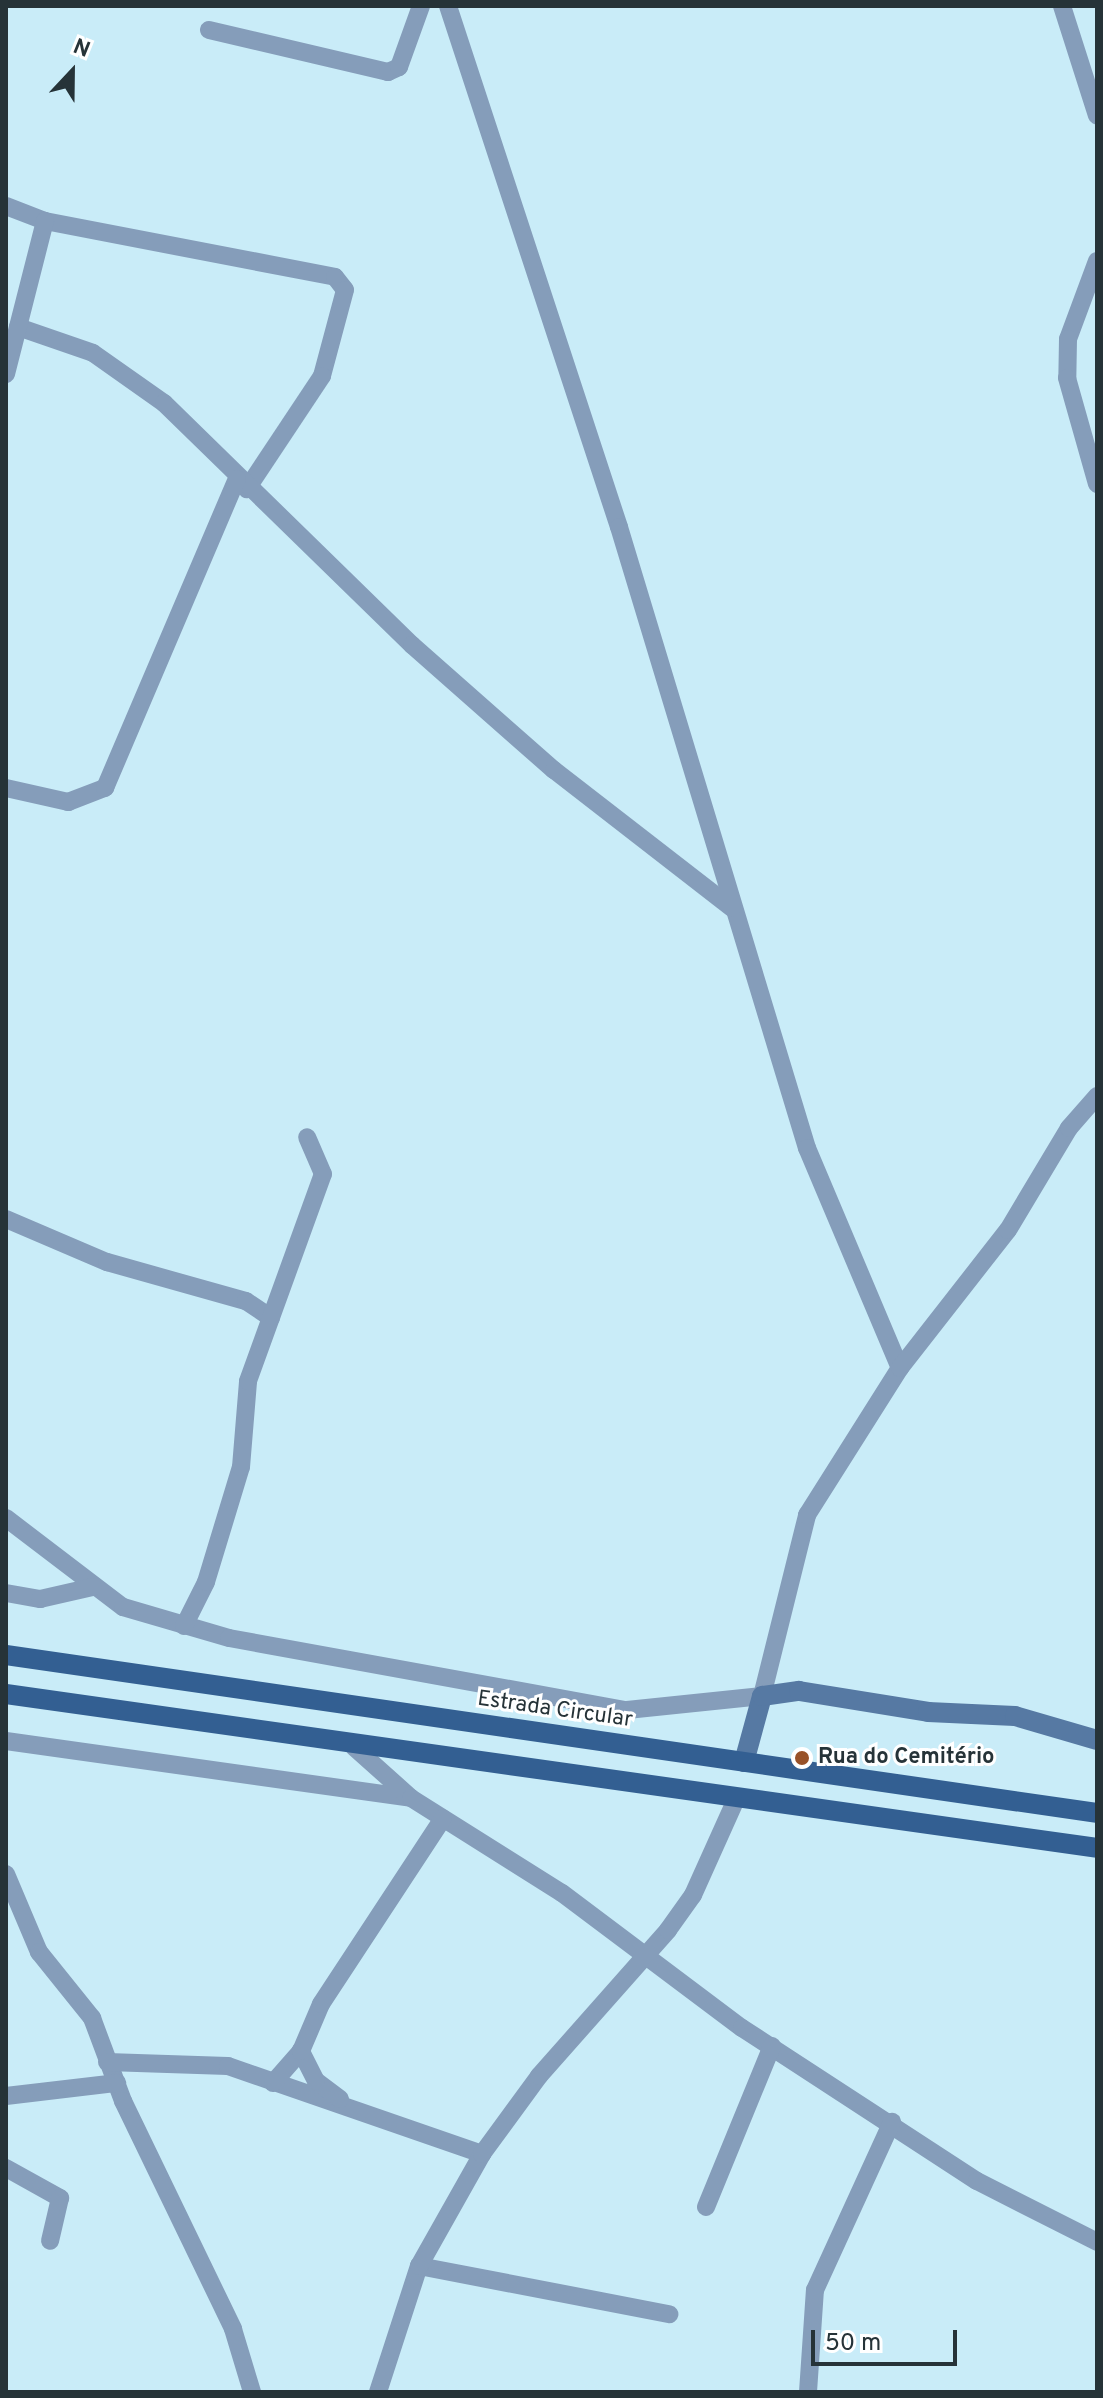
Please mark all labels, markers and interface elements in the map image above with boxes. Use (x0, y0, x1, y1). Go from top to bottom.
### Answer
north arrow (32, 32, 112, 112)
text: N (69, 34, 94, 65)
street label: Estrada Circular (476, 1686, 634, 1734)
place label: Rua do Cemitério (818, 1745, 995, 1771)
marker: Rua do Cemitério (793, 1749, 811, 1767)
scale bar (815, 2314, 961, 2364)
text: 50 m (825, 2329, 881, 2359)

